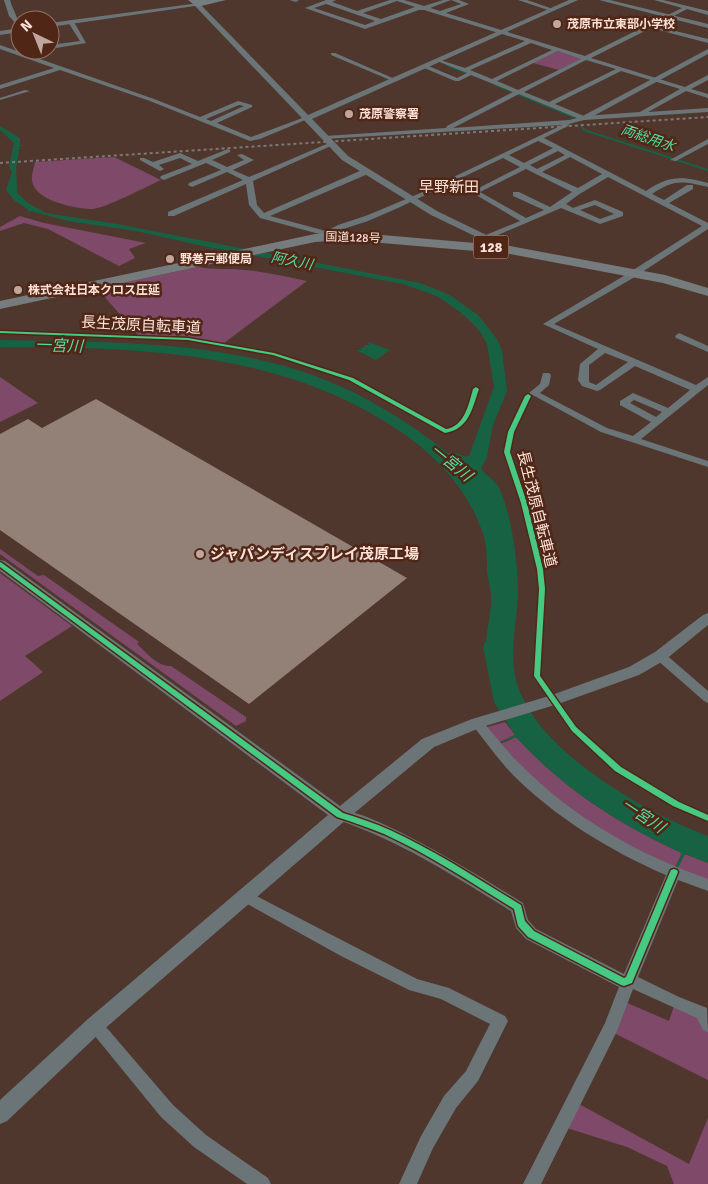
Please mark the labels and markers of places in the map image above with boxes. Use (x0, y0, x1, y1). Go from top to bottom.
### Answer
place label: 茂原市立東部小学校 (567, 17, 675, 32)
marker: 茂原市立東部小学校 (551, 18, 563, 30)
place label: 茂原警察署 (359, 107, 419, 122)
marker: 茂原警察署 (343, 108, 355, 120)
place label: 野巻戸郵便局 (180, 252, 252, 267)
marker: 野巻戸郵便局 (164, 253, 176, 265)
place label: 株式会社日本クロス圧延 (28, 283, 160, 298)
marker: 株式会社日本クロス圧延 (12, 284, 24, 296)
place label: ジャパンディスプレイ茂原工場 (210, 545, 419, 563)
marker: ジャパンディスプレイ茂原工場 (194, 548, 206, 560)

